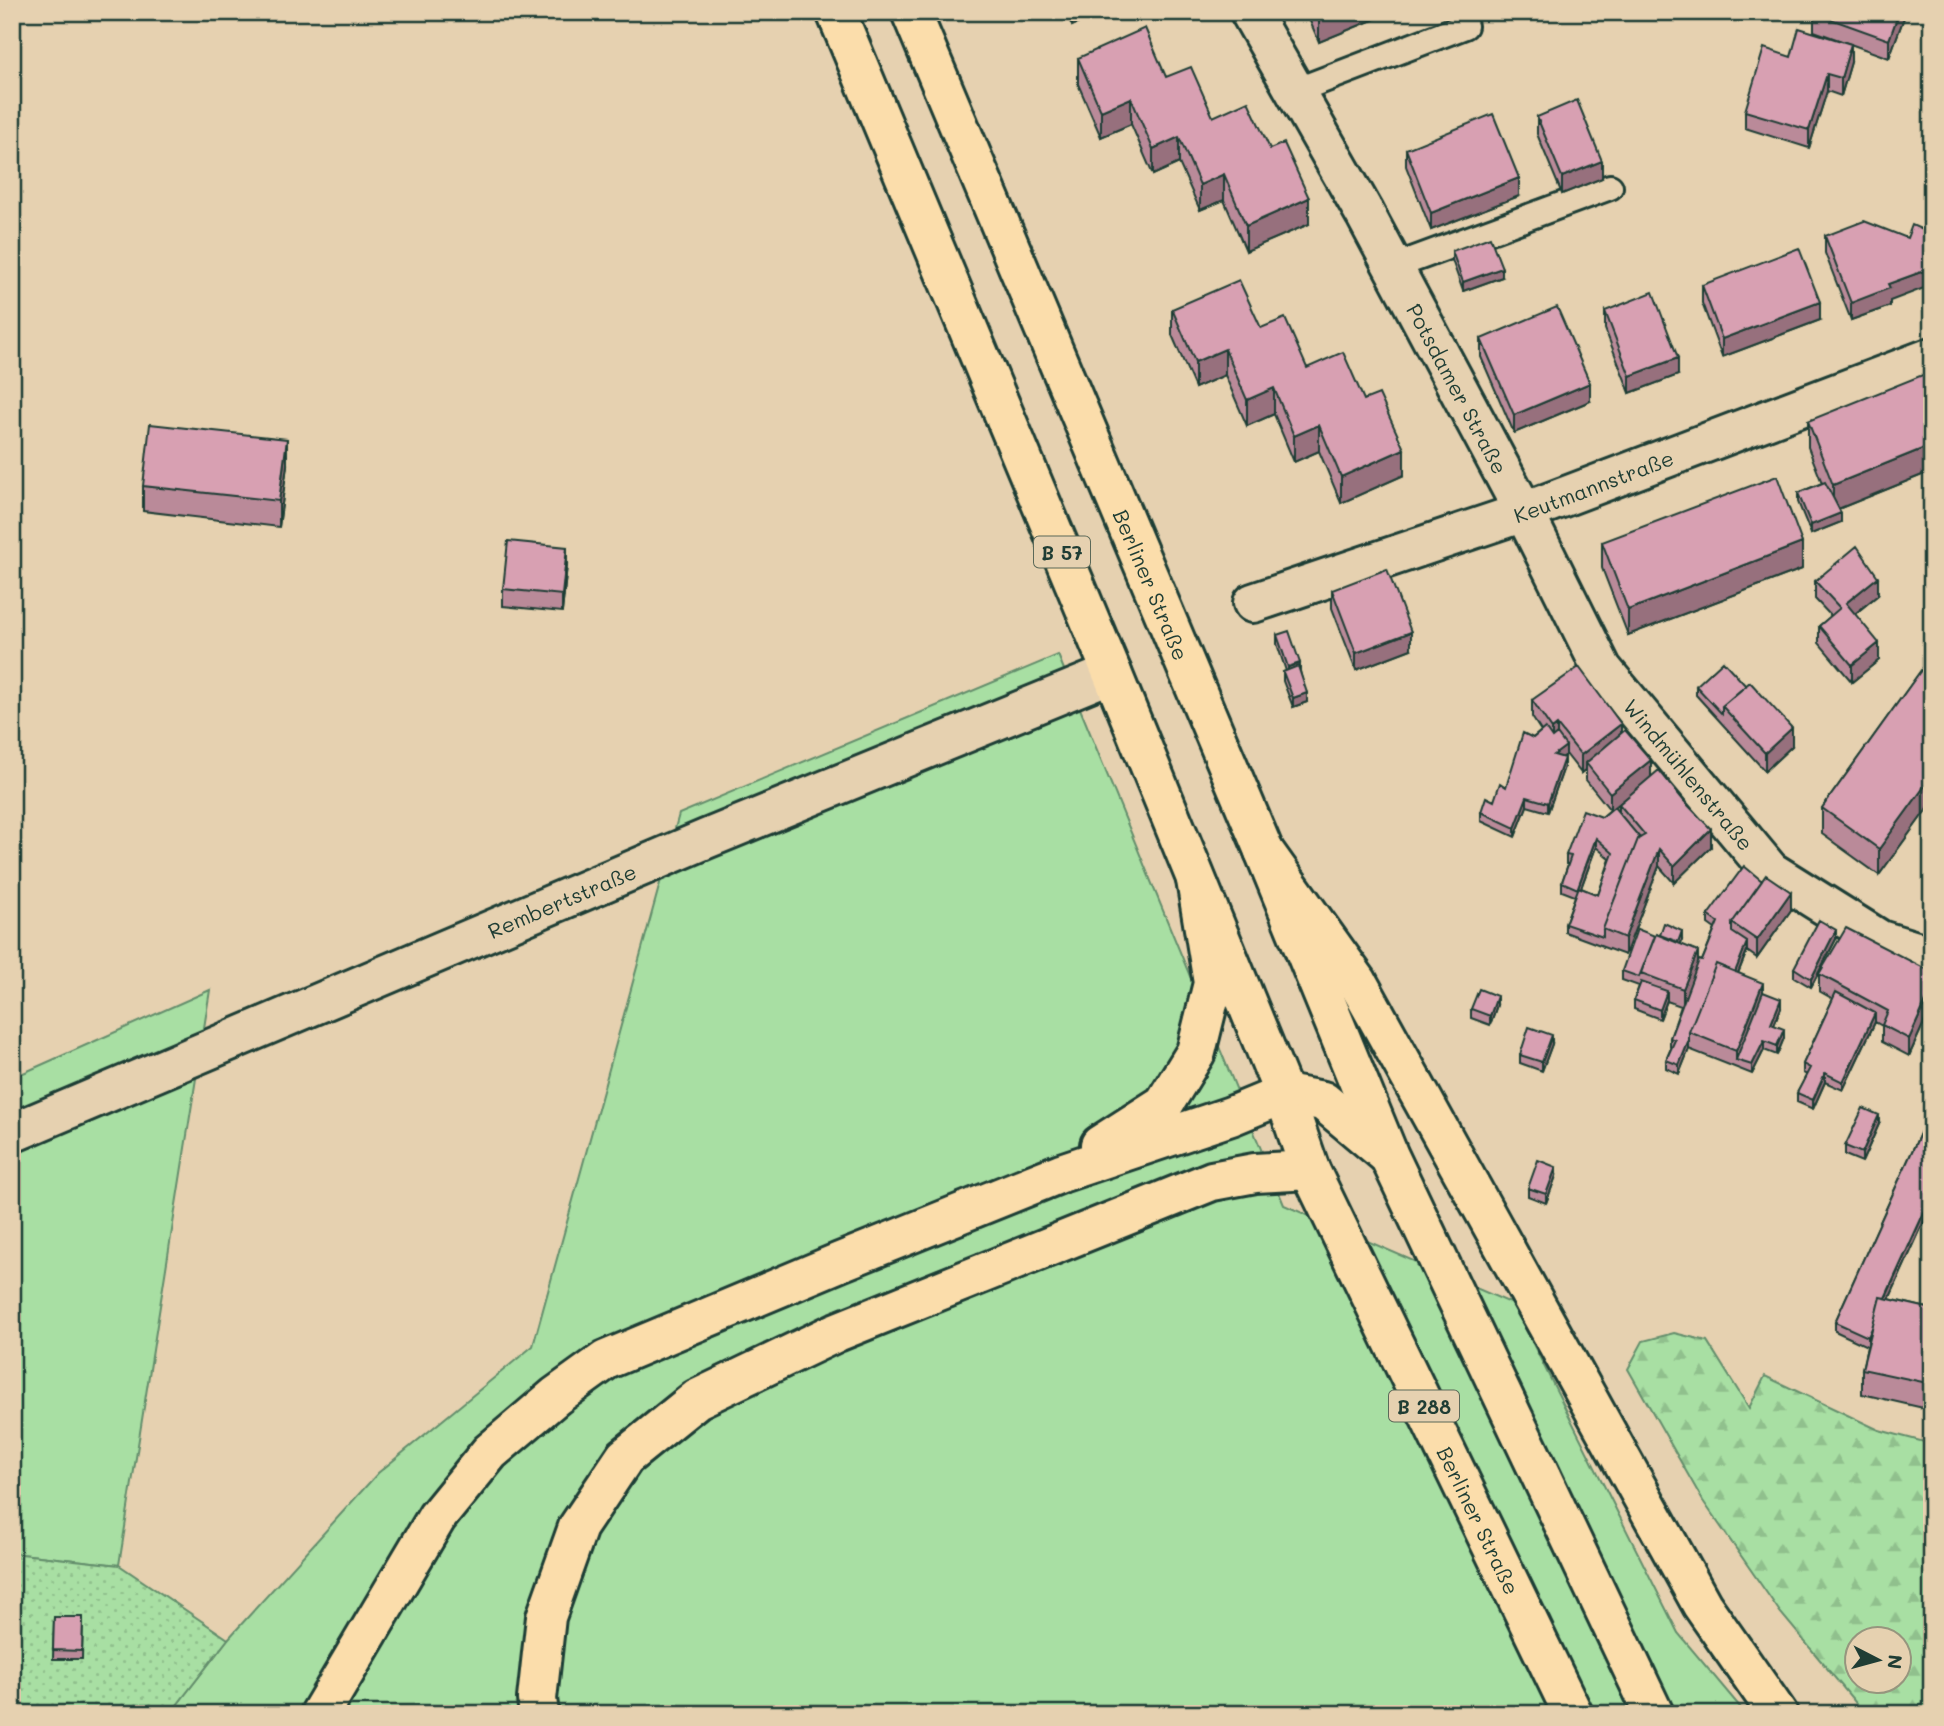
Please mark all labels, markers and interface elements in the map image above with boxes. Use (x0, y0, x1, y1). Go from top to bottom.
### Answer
street label: Potsdamer Straße (1402, 298, 1514, 478)
street label: Keutmannstraße (1510, 443, 1677, 528)
street label: Berliner Straße (1108, 505, 1196, 664)
road number: B 57 (1034, 537, 1090, 568)
street label: Windmühlenstraße (1618, 693, 1760, 855)
street label: Rembertstraße (483, 857, 640, 944)
road number: B 288 (1389, 1390, 1459, 1422)
street label: Berliner Straße (1432, 1441, 1526, 1598)
north arrow (1842, 1624, 1912, 1694)
text: N (1882, 1653, 1909, 1670)

